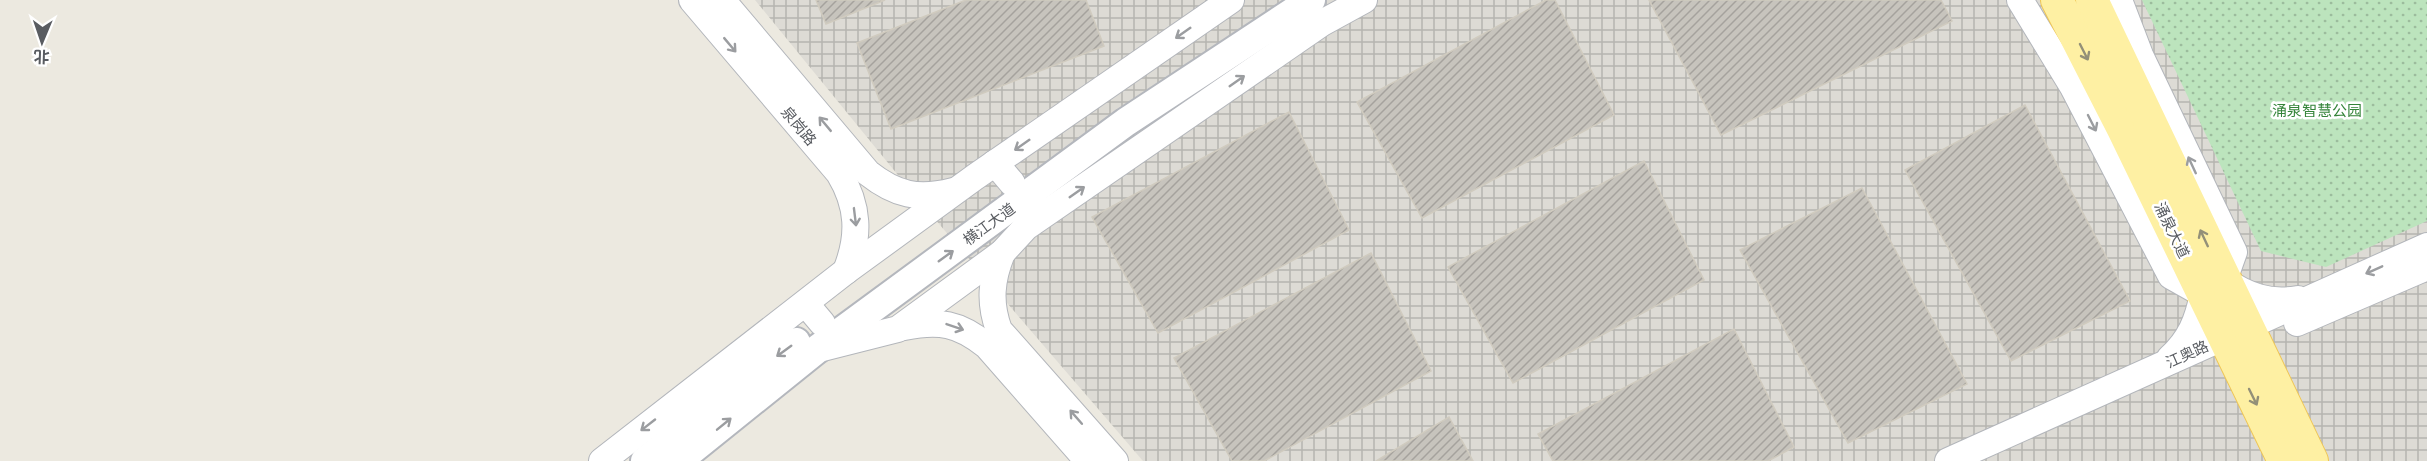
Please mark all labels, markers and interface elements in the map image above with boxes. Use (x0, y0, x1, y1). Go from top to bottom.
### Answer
north arrow (12, 12, 72, 72)
one-way arrow (1175, 27, 1191, 39)
one-way arrow (723, 37, 736, 53)
one-way arrow (2078, 43, 2090, 60)
text: 北 (33, 48, 50, 65)
one-way arrow (1229, 75, 1245, 87)
park label: 涌泉智慧公园 (2272, 102, 2362, 119)
street label: 泉岗路 (778, 103, 820, 149)
one-way arrow (2086, 114, 2098, 131)
one-way arrow (818, 116, 831, 132)
one-way arrow (1015, 139, 1031, 151)
one-way arrow (2186, 157, 2198, 175)
one-way arrow (1068, 186, 1085, 198)
street label: 横江大道 (960, 199, 1018, 249)
street label: 涌泉大道 (2151, 199, 2193, 261)
one-way arrow (850, 206, 861, 226)
one-way arrow (2198, 230, 2209, 248)
one-way arrow (937, 249, 953, 262)
one-way arrow (2365, 265, 2383, 277)
one-way arrow (945, 322, 964, 333)
street label: 江奥路 (2163, 337, 2211, 371)
one-way arrow (777, 345, 793, 357)
one-way arrow (2247, 387, 2259, 405)
one-way arrow (1069, 410, 1083, 425)
one-way arrow (715, 418, 731, 431)
one-way arrow (640, 419, 656, 432)

